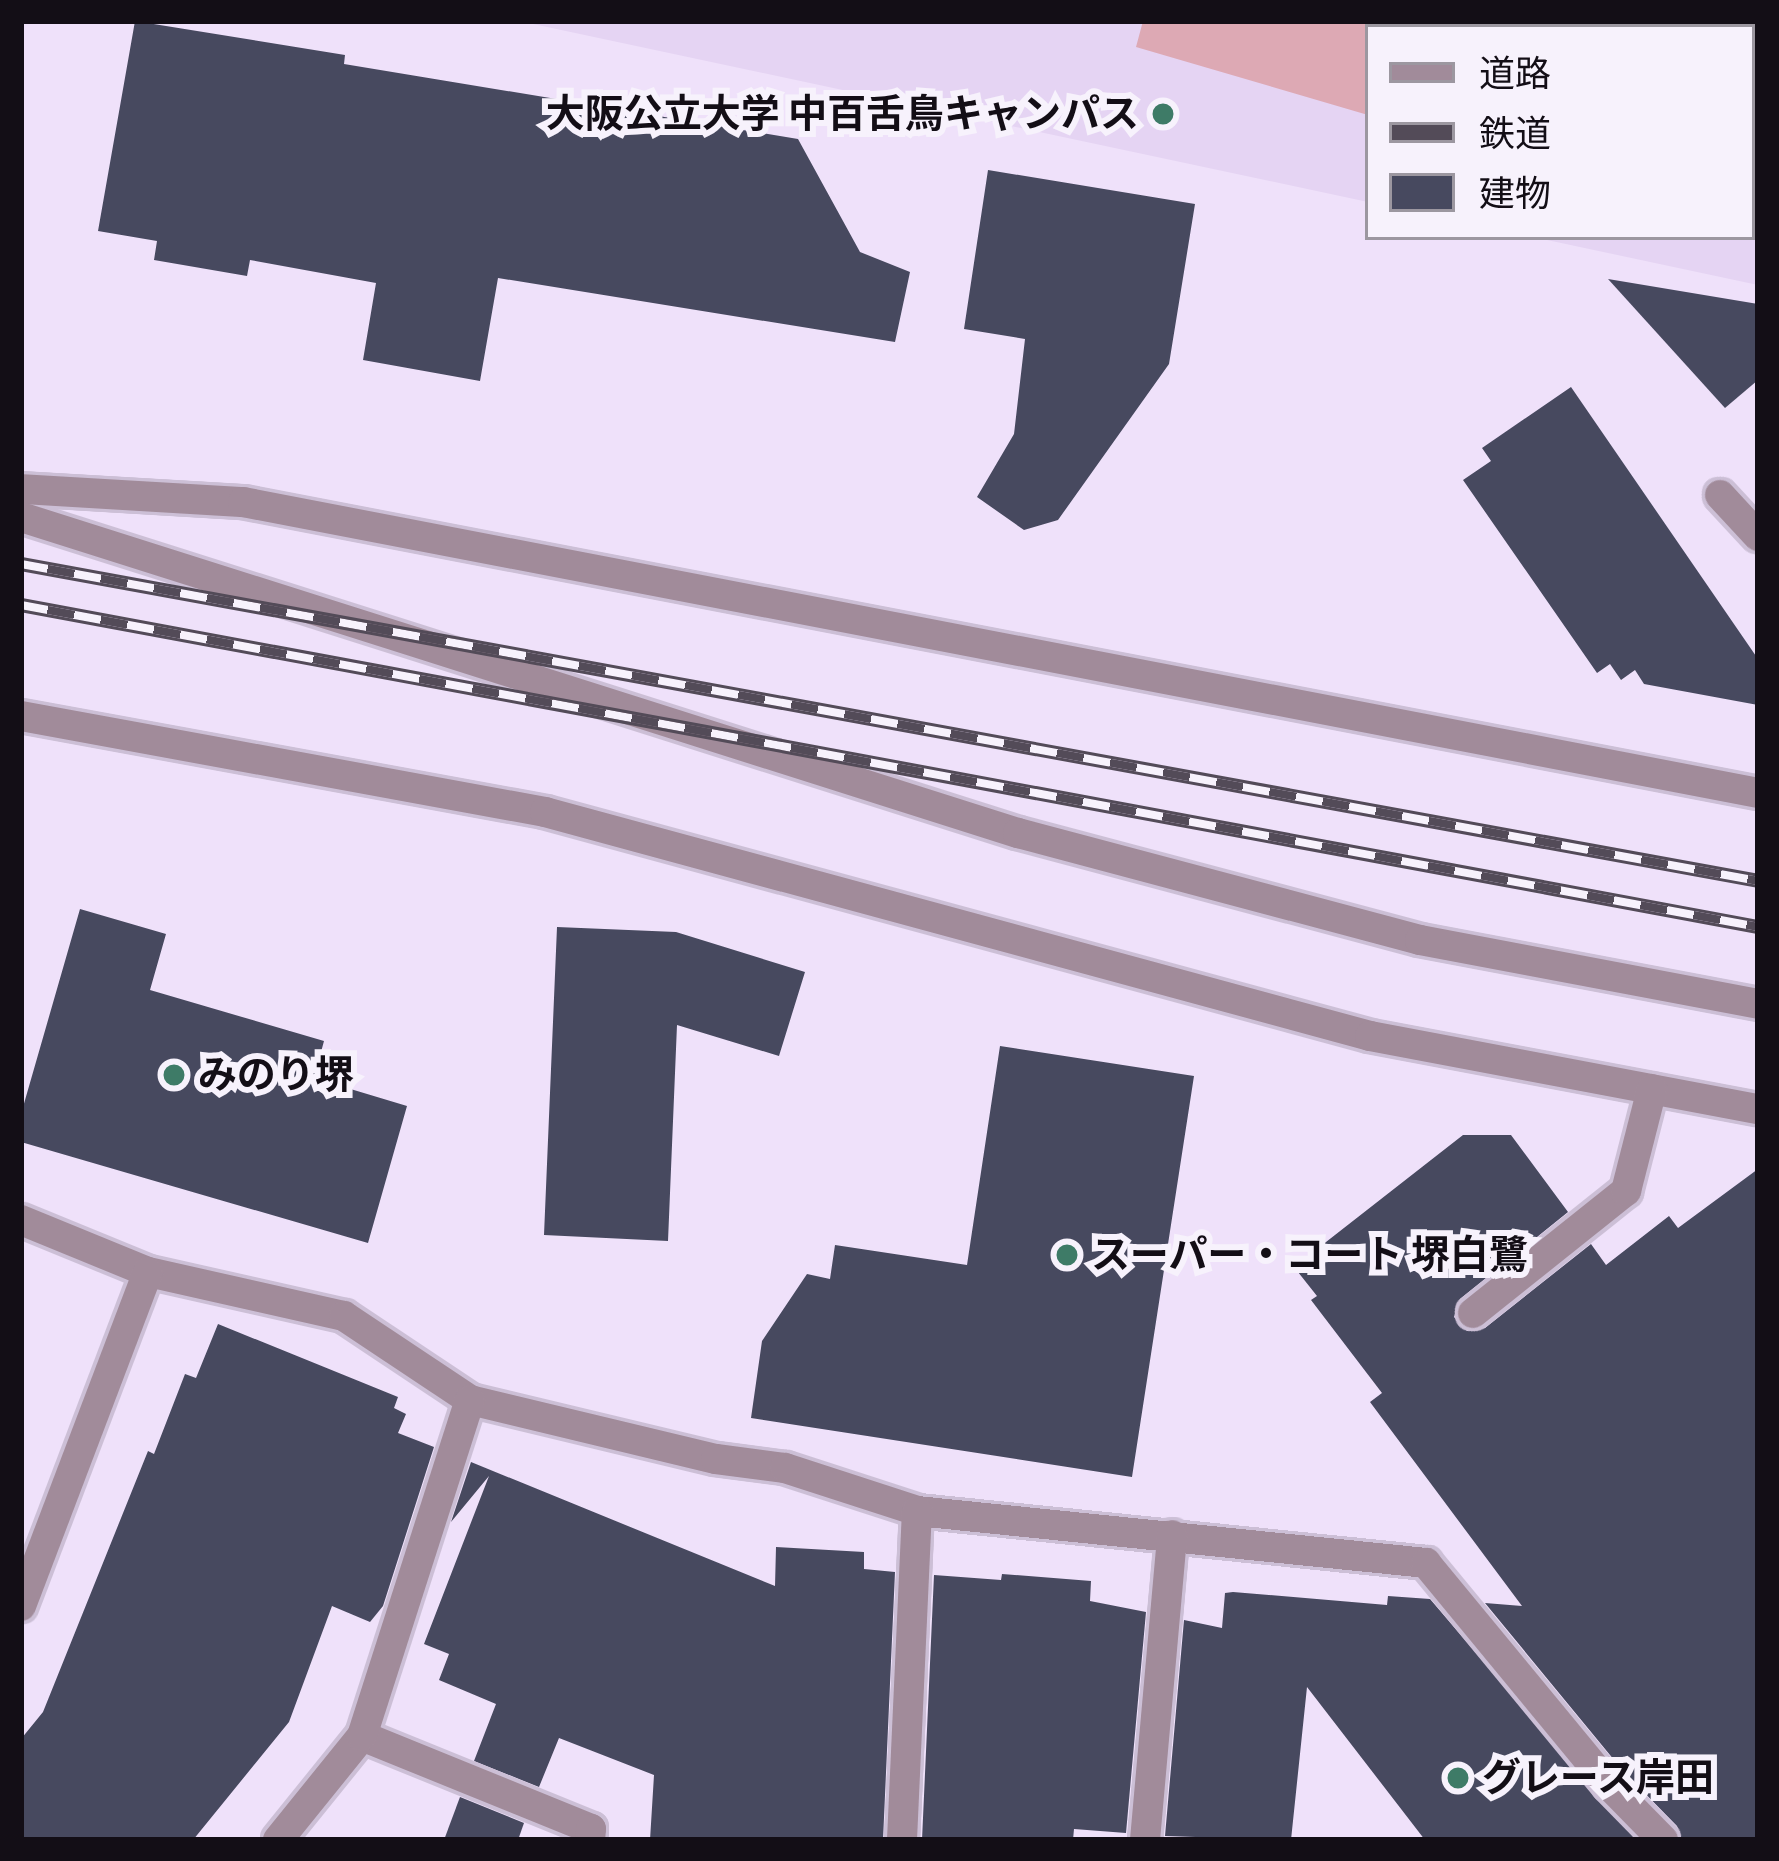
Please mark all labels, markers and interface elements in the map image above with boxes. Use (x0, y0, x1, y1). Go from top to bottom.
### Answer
legend (1365, 24, 1755, 240)
text: 道路 (1479, 48, 1551, 99)
place label: 大阪公立大学 中百舌鳥キャンパス (546, 91, 1139, 137)
marker: 大阪公立大学 中百舌鳥キャンパス (1150, 101, 1176, 127)
text: 鉄道 (1479, 108, 1551, 159)
text: 建物 (1479, 168, 1551, 219)
place label: みのり堺 (198, 1052, 354, 1098)
marker: みのり堺 (161, 1062, 187, 1088)
place label: スーパー・コート 堺白鷺 (1091, 1232, 1528, 1278)
marker: スーパー・コート 堺白鷺 (1054, 1242, 1080, 1268)
place label: グレース岸田 (1482, 1755, 1716, 1801)
marker: グレース岸田 (1445, 1765, 1471, 1791)

